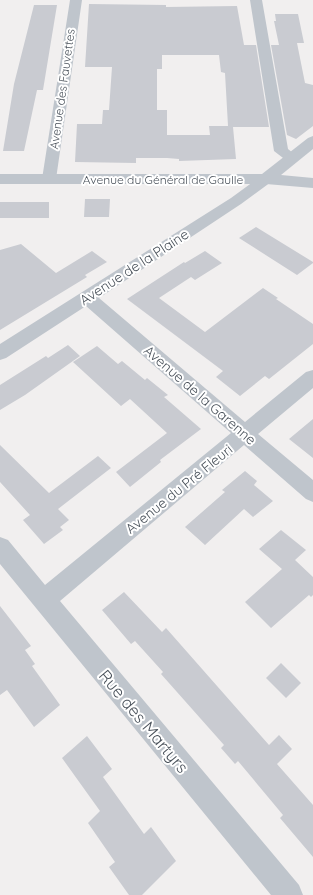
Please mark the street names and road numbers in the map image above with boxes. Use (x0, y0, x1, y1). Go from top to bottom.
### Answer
street label: Avenue des Fauvettes (46, 28, 78, 150)
street label: Avenue du Général de Gaulle (83, 172, 243, 187)
street label: Avenue de la Plaine (76, 225, 192, 309)
street label: Avenue de la Garenne (140, 341, 260, 449)
street label: Avenue du Pré Fleuri (122, 440, 236, 538)
street label: Rue des Martyrs (95, 665, 193, 777)

